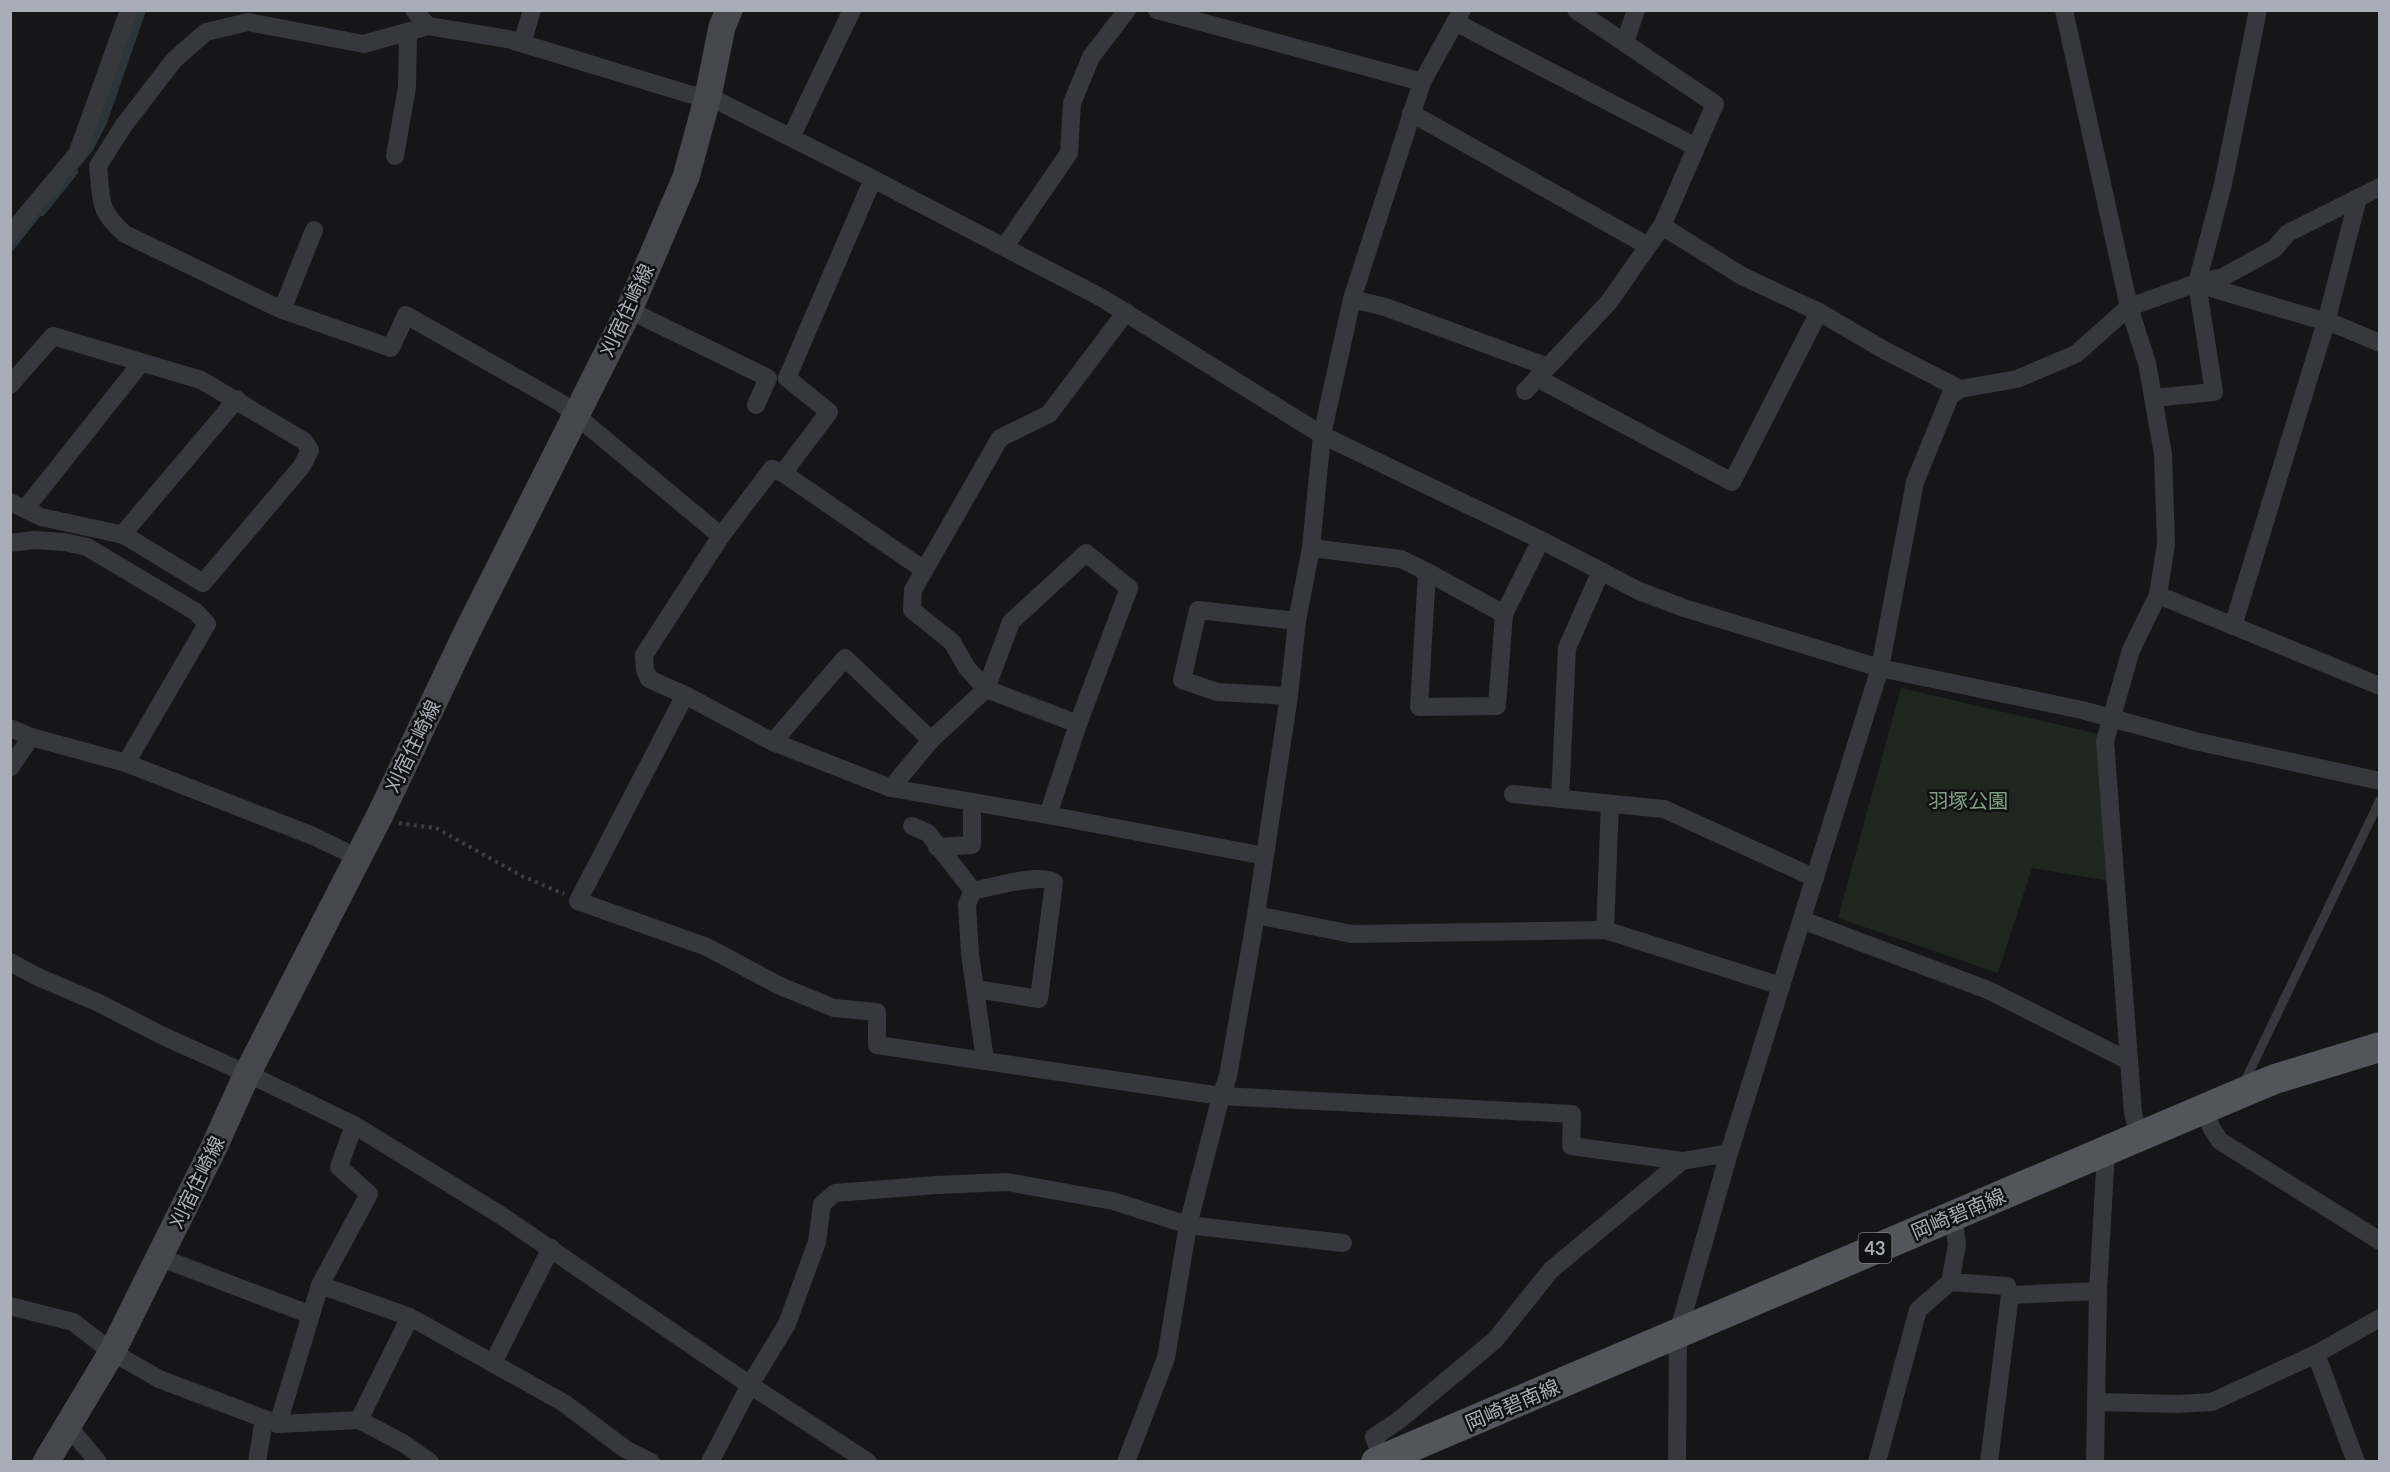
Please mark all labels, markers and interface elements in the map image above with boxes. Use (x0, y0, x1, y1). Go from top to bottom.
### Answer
street label: 刈宿住崎線 (594, 260, 658, 360)
street label: 刈宿住崎線 (379, 696, 445, 796)
park label: 羽塚公園 (1928, 788, 2008, 812)
street label: 刈宿住崎線 (163, 1132, 229, 1232)
street label: 岡崎碧南線 (1907, 1182, 2009, 1244)
road number: 43 (1858, 1233, 1892, 1263)
street label: 岡崎碧南線 (1461, 1373, 1563, 1435)

